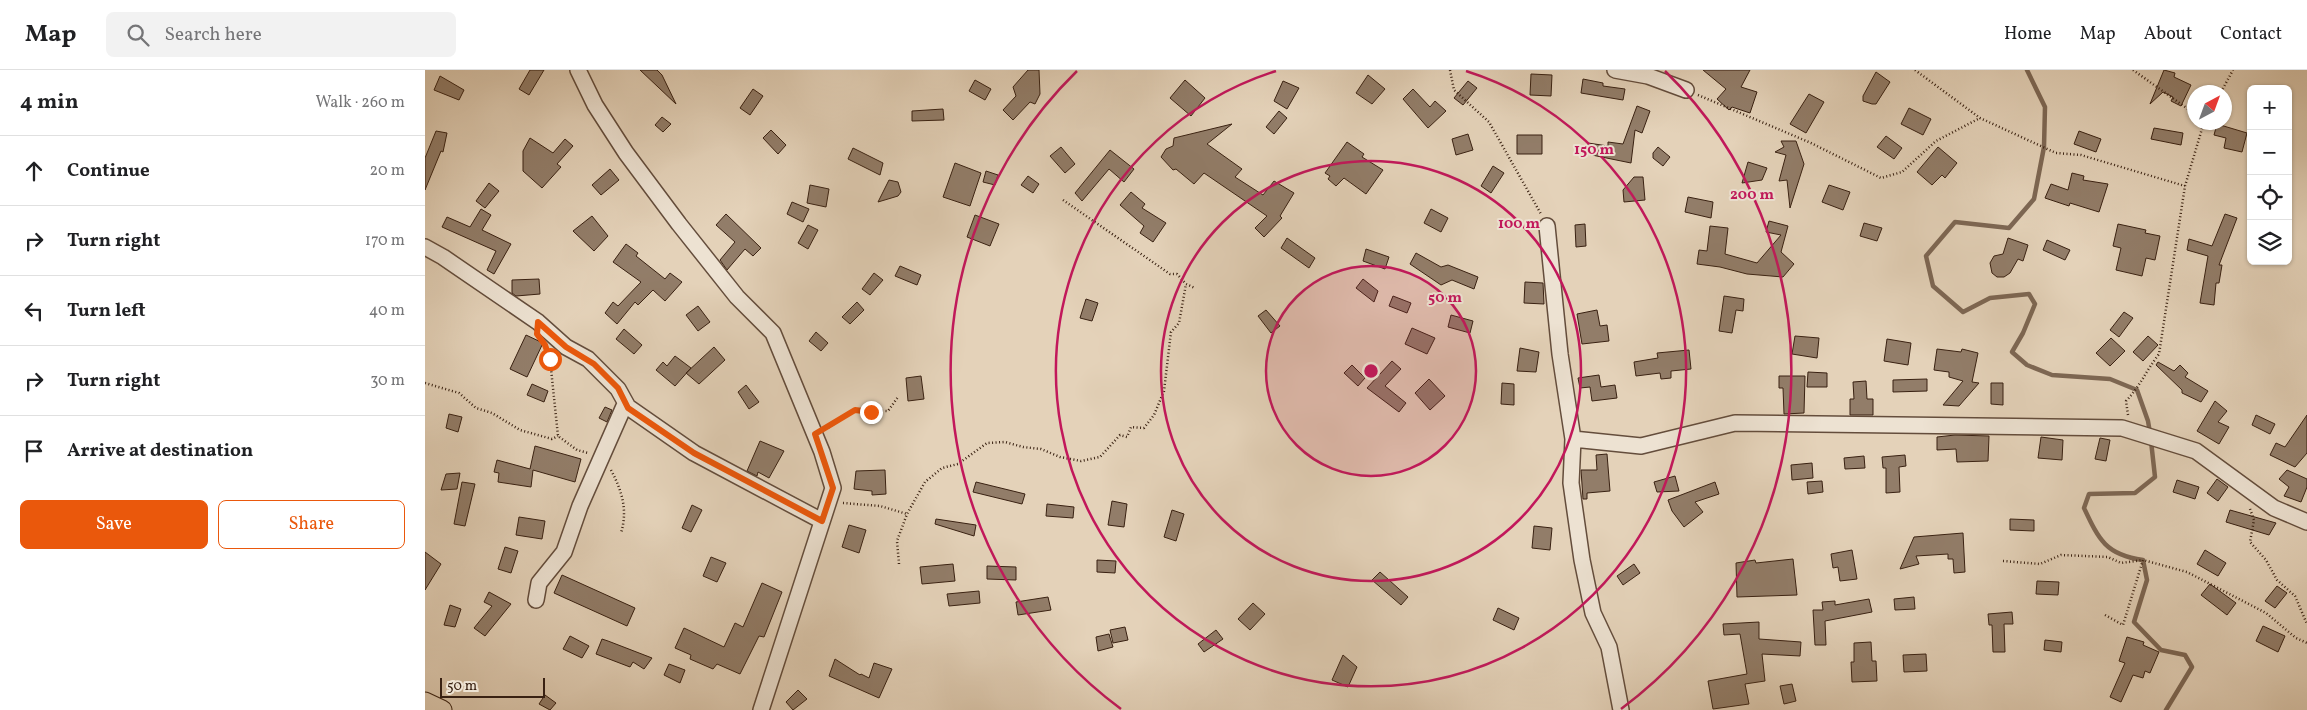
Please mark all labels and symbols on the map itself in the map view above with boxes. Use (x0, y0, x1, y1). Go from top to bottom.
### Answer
north arrow (2187, 85, 2232, 130)
text: 150 m (1574, 140, 1614, 161)
text: 200 m (1730, 185, 1774, 206)
text: 100 m (1498, 214, 1541, 235)
text: 50 m (1428, 288, 1462, 309)
route start (539, 348, 562, 371)
centre of rings (1362, 362, 1380, 380)
route end (860, 401, 883, 424)
scale bar (440, 675, 545, 698)

